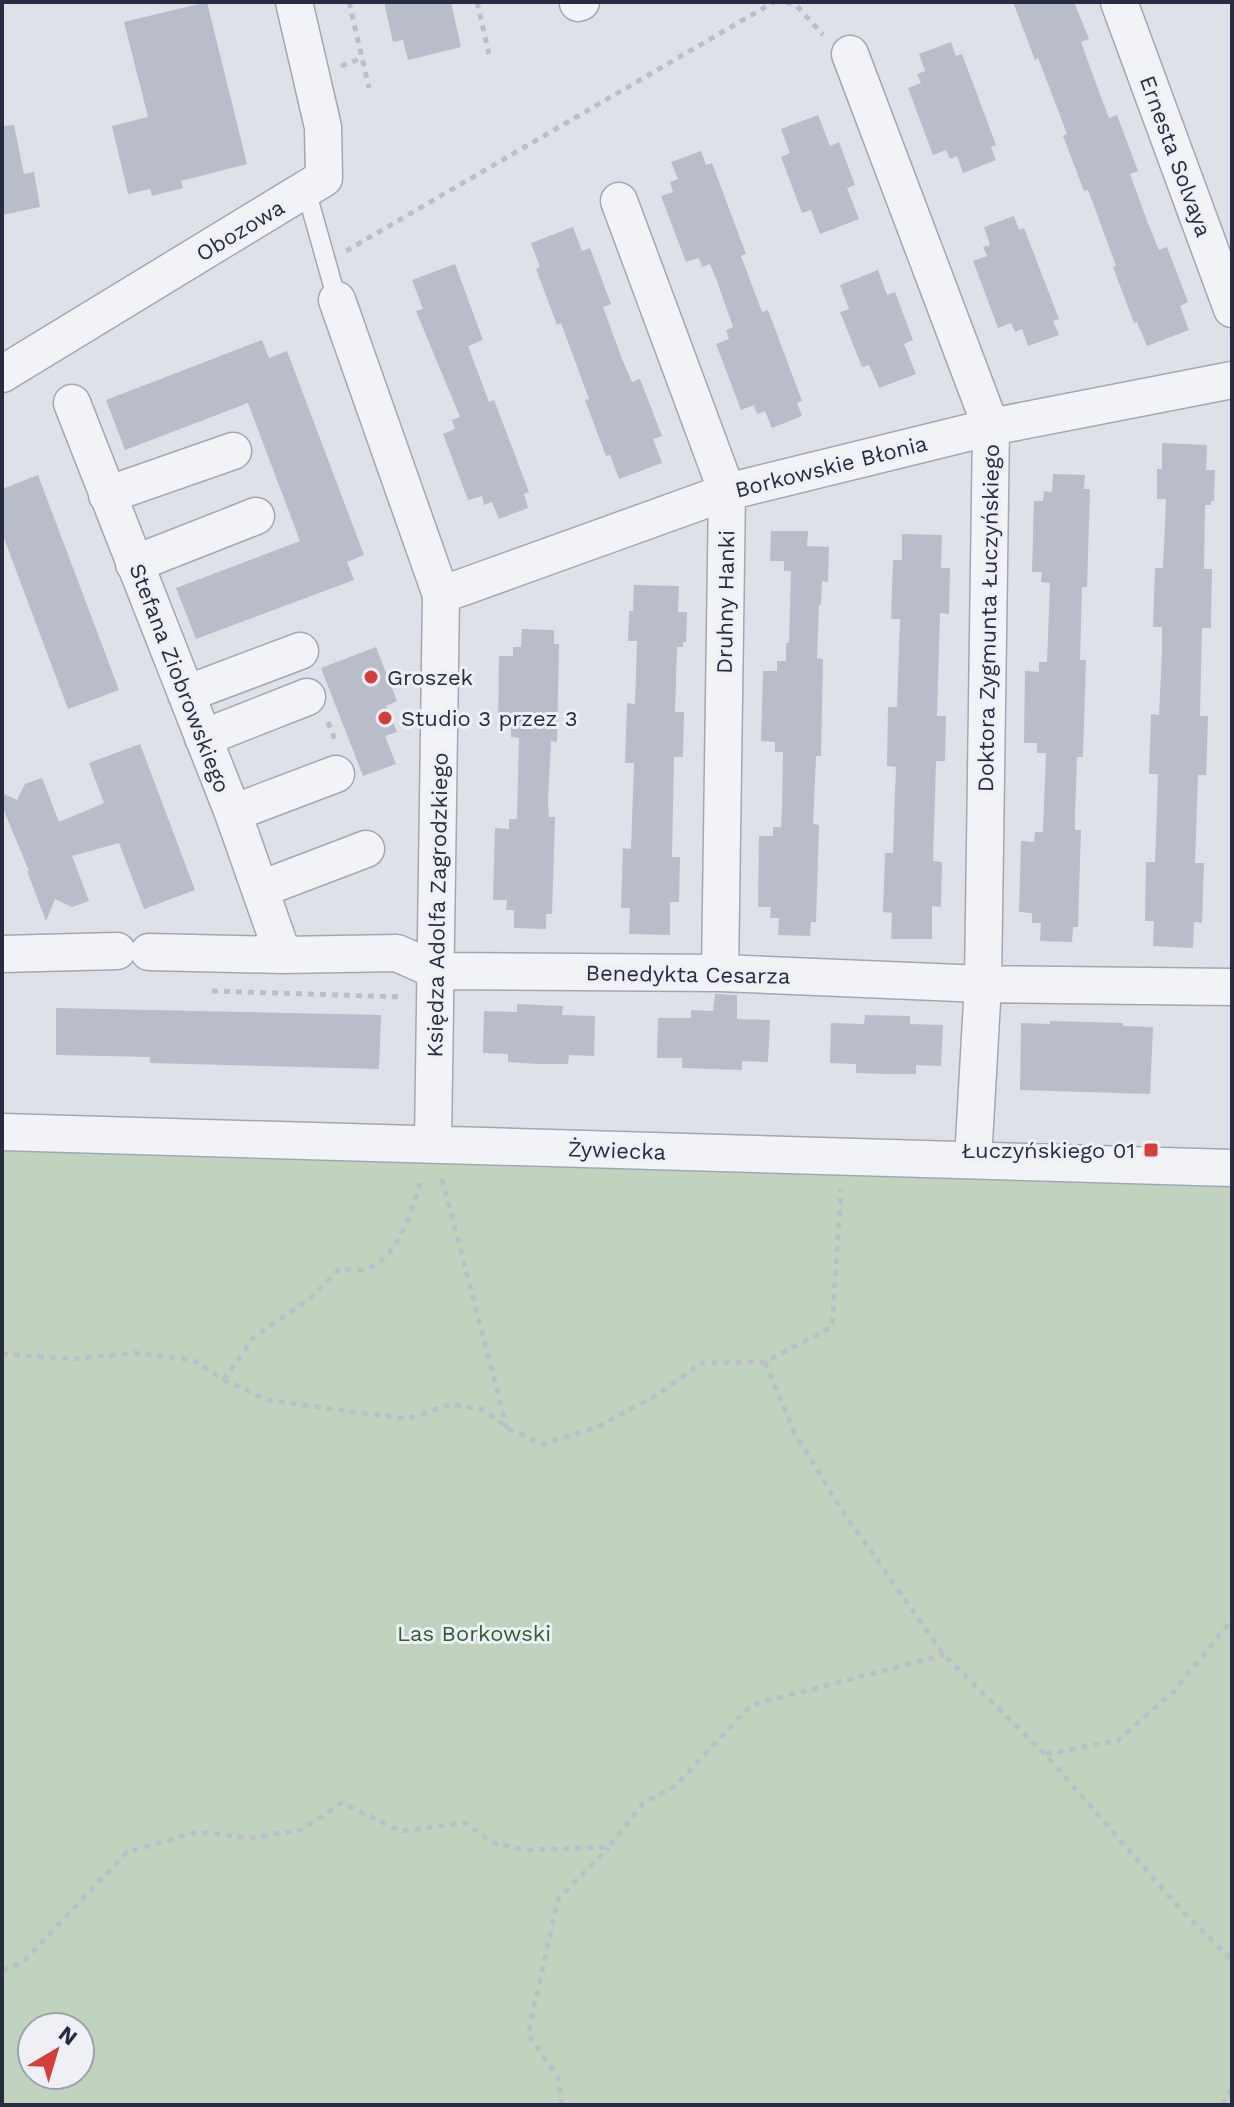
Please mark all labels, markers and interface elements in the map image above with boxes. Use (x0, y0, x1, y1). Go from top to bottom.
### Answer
street label: Ernesta Solvaya (1135, 72, 1216, 240)
street label: Obozowa (192, 194, 289, 266)
street label: Borkowskie Błonia (732, 430, 930, 502)
street label: Doktora Zygmunta Łuczyńskiego (973, 444, 1004, 792)
street label: Druhny Hanki (712, 530, 739, 674)
street label: Stefana Ziobrowskiego (124, 560, 235, 796)
place label: Groszek (387, 665, 473, 690)
marker: Groszek (362, 668, 380, 686)
place label: Studio 3 przez 3 (401, 706, 578, 731)
marker: Studio 3 przez 3 (376, 709, 394, 727)
street label: Księdza Adolfa Zagrodzkiego (422, 752, 453, 1058)
street label: Benedykta Cesarza (585, 960, 791, 989)
street label: Żywiecka (568, 1136, 666, 1165)
place label: Łuczyńskiego 01 (962, 1138, 1135, 1163)
marker: Łuczyńskiego 01 (1142, 1141, 1160, 1159)
park label: Las Borkowski (397, 1621, 551, 1646)
north arrow (16, 2011, 96, 2091)
text: N (54, 2021, 82, 2051)

